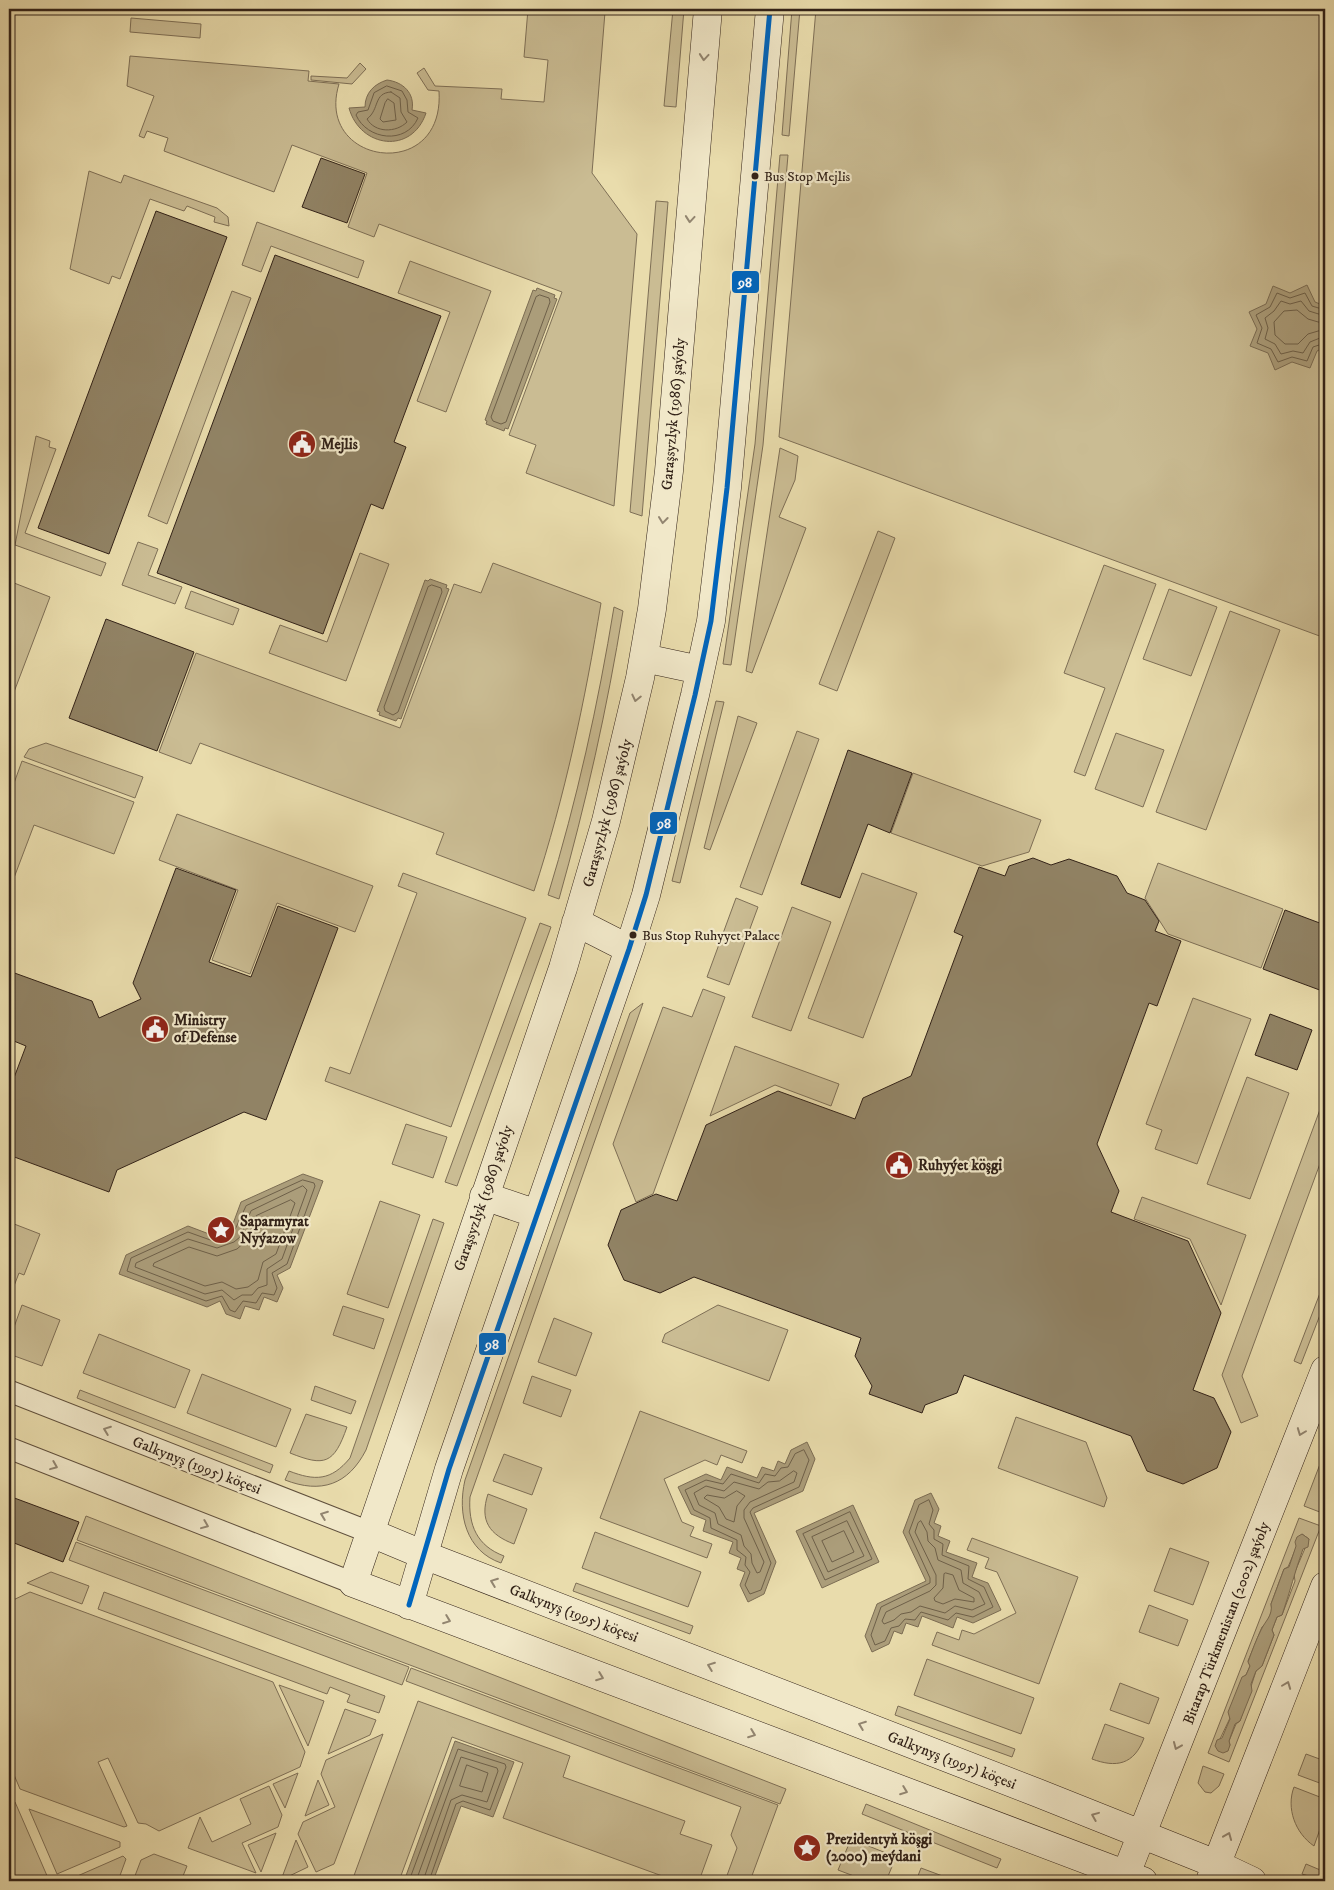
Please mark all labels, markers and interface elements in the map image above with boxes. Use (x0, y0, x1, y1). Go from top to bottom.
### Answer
one-way arrow (699, 54, 710, 62)
place label: Bus Stop Mejlis (764, 168, 851, 186)
marker: Bus Stop Mejlis (750, 171, 760, 181)
one-way arrow (685, 216, 696, 224)
line badge: 98 (731, 270, 760, 294)
text: 98 (737, 274, 752, 292)
street label: Garaşsyzlyk (1986) şaýoly (657, 336, 690, 491)
public building icon: Mejlis (287, 429, 317, 459)
place label: Mejlis (321, 435, 358, 454)
one-way arrow (658, 517, 669, 525)
one-way arrow (631, 694, 642, 703)
street label: Garaşsyzlyk (1986) şaýoly (579, 736, 637, 889)
line badge: 98 (649, 811, 678, 835)
text: 98 (656, 815, 671, 833)
place label: Bus Stop Ruhyyet Palace (642, 927, 780, 945)
marker: Bus Stop Ruhyyet Palace (628, 930, 638, 940)
place label: Ministry of Defense (174, 1011, 237, 1047)
public building icon: Ministry of Defense (140, 1014, 170, 1044)
street label: Garaşsyzlyk (1986) şaýoly (450, 1122, 518, 1274)
public building icon: Ruhyýet köşgi (884, 1150, 914, 1180)
place label: Ruhyýet köşgi (918, 1156, 1002, 1175)
place label: Saparmyrat Nyýazow (240, 1212, 309, 1248)
place icon: Saparmyrat Nyýazow (206, 1215, 236, 1245)
line badge: 98 (478, 1332, 507, 1356)
text: 98 (484, 1336, 499, 1354)
one-way arrow (104, 1426, 112, 1436)
one-way arrow (1297, 1427, 1307, 1436)
street label: Galkynyş (1995) köçesi (130, 1432, 264, 1499)
one-way arrow (49, 1459, 58, 1470)
one-way arrow (320, 1510, 329, 1521)
street label: Bitarap Türkmenistan (2002) şaýoly (1179, 1518, 1274, 1727)
one-way arrow (200, 1519, 209, 1529)
one-way arrow (490, 1578, 499, 1589)
street label: Galkynyş (1995) köçesi (507, 1580, 641, 1647)
one-way arrow (443, 1614, 451, 1624)
one-way arrow (707, 1662, 715, 1672)
one-way arrow (595, 1671, 603, 1681)
one-way arrow (1281, 1681, 1291, 1689)
one-way arrow (858, 1721, 867, 1731)
street label: Galkynyş (1995) köçesi (885, 1727, 1019, 1794)
one-way arrow (747, 1728, 756, 1738)
one-way arrow (1173, 1741, 1184, 1750)
one-way arrow (899, 1785, 908, 1795)
one-way arrow (1091, 1811, 1100, 1822)
place label: Prezidentyň köşgi (2000) meýdani (826, 1830, 932, 1866)
one-way arrow (1222, 1832, 1232, 1841)
place icon: Prezidentyň köşgi (2000) meýdani (792, 1833, 822, 1863)

